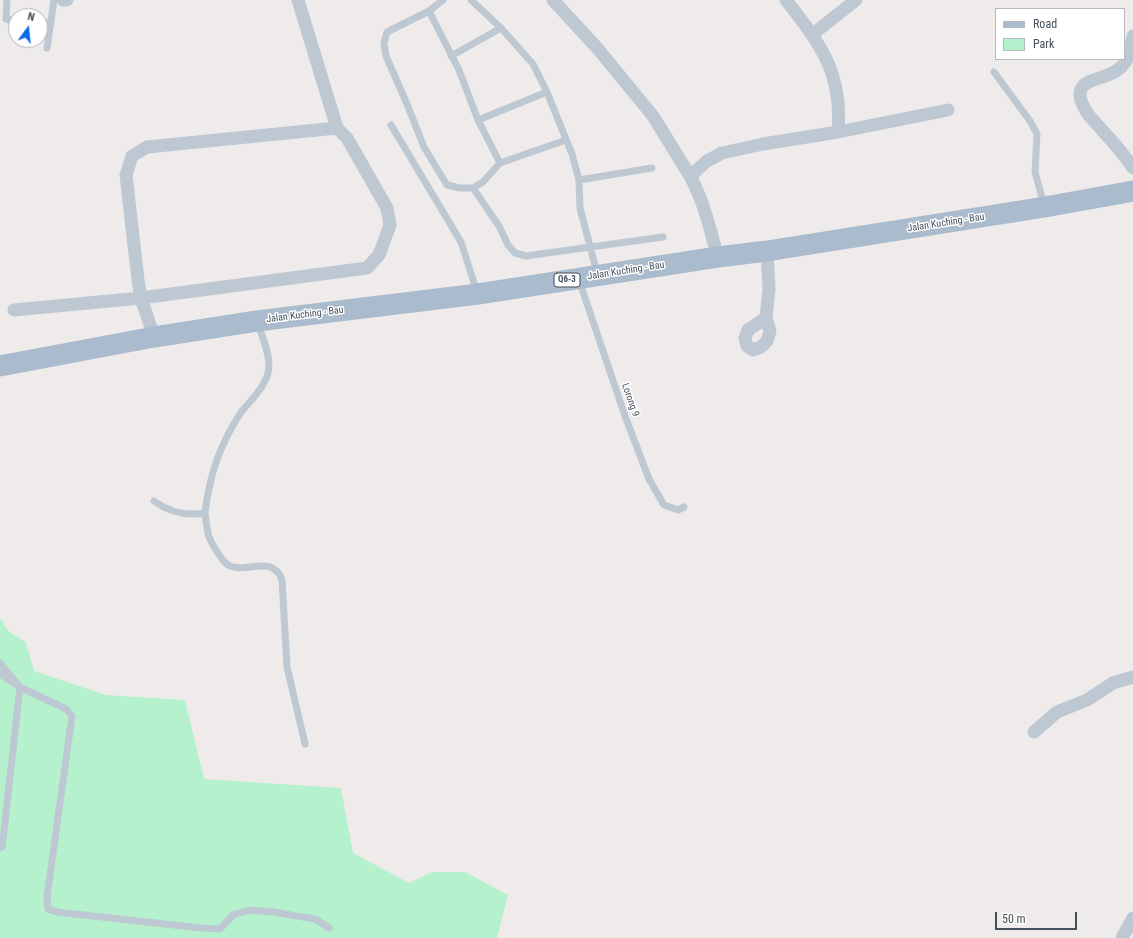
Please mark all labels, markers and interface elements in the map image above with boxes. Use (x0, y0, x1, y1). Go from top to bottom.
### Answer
north arrow (8, 8, 48, 48)
legend (995, 8, 1125, 60)
text: N (26, 10, 36, 24)
text: Road (1033, 17, 1057, 31)
text: Park (1033, 37, 1054, 51)
street label: Jalan Kuching - Bau (907, 211, 985, 235)
street label: Jalan Kuching - Bau (587, 259, 665, 283)
road number: Q6-3 (554, 273, 580, 287)
street label: Jalan Kuching - Bau (266, 304, 344, 326)
street label: Lorong 9 (619, 382, 641, 418)
scale bar (997, 904, 1079, 930)
text: 50 m (1002, 912, 1026, 926)

